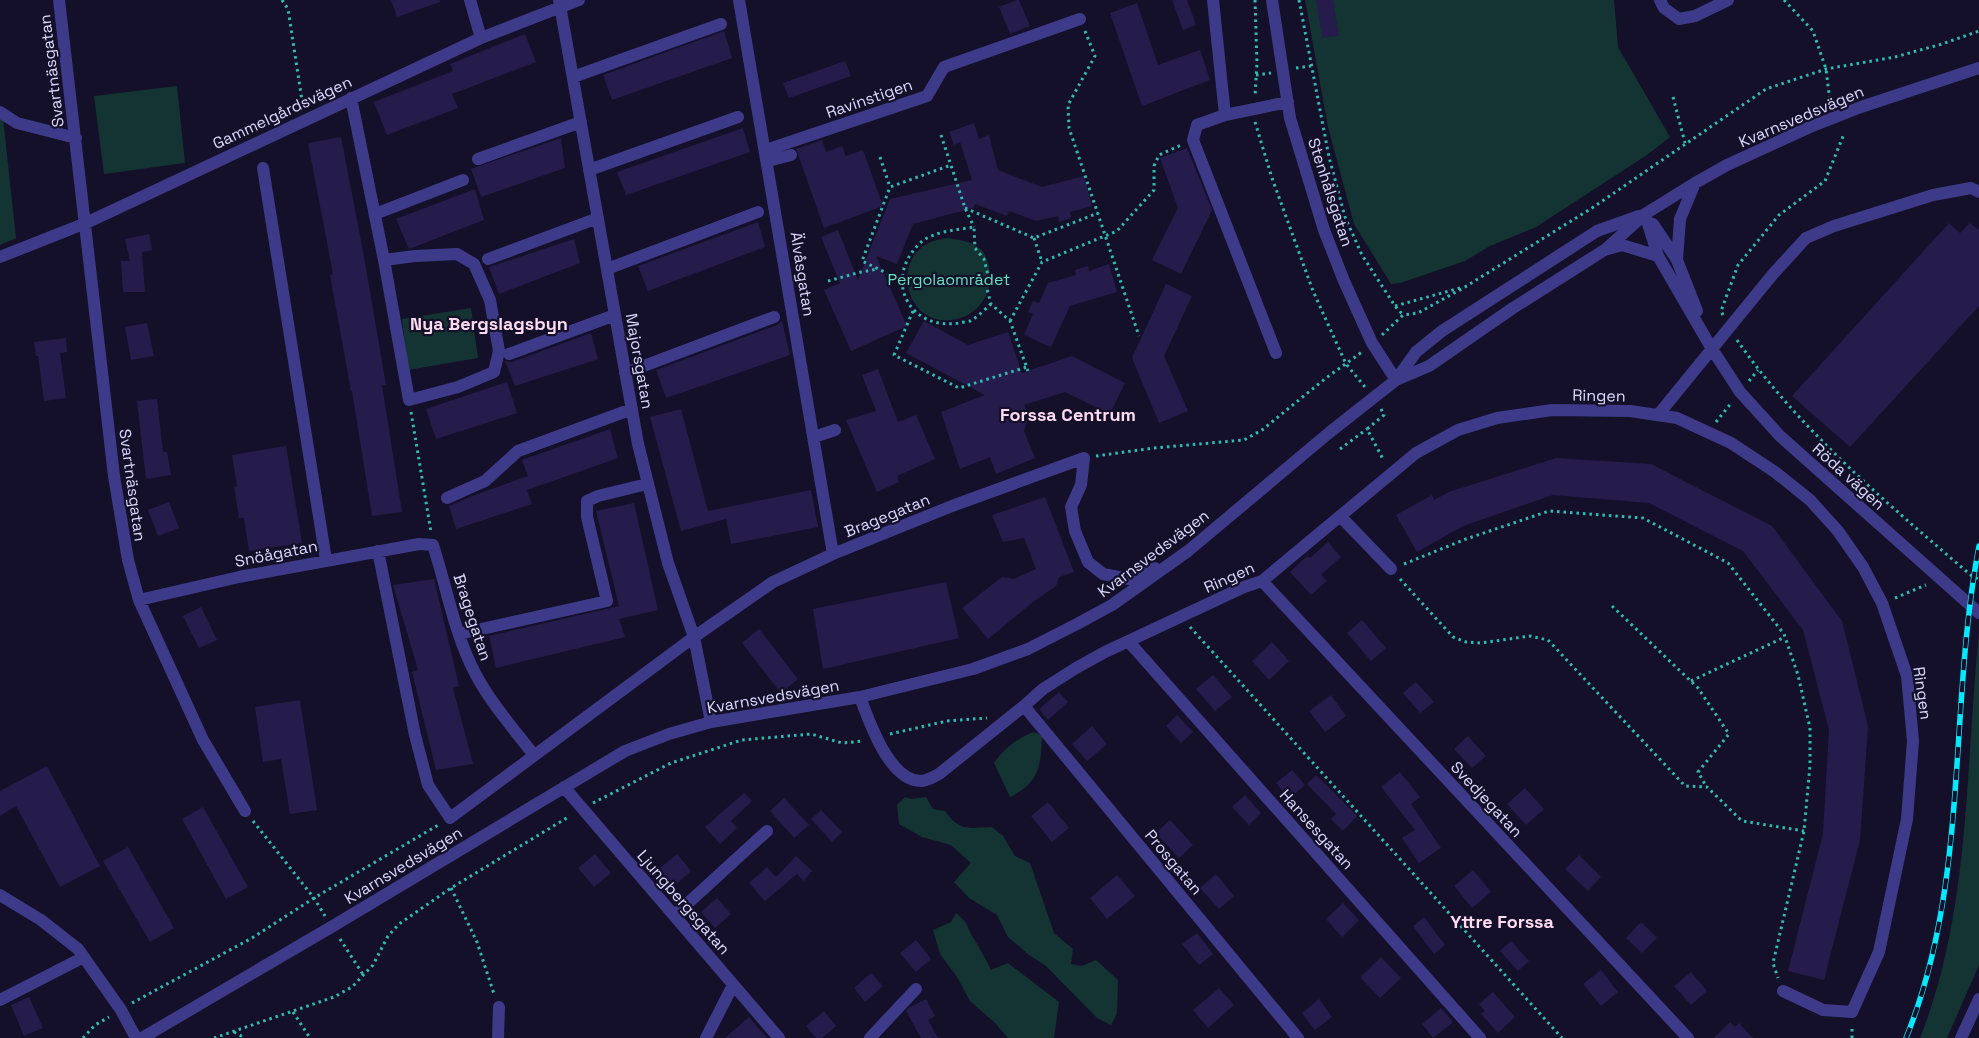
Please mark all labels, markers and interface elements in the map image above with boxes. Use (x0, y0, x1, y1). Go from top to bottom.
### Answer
street label: Svartnäsgatan (34, 13, 69, 129)
street label: Gammelgårdsvägen (209, 71, 355, 154)
street label: Ravinstigen (823, 74, 915, 123)
street label: Kvarnsvedsvägen (1735, 81, 1867, 152)
street label: Stenhålsgatan (1303, 135, 1358, 249)
street label: Älvåsgatan (785, 230, 820, 318)
park label: Pergolaområdet (888, 269, 1010, 290)
district label: Nya Bergslagsbyn (410, 312, 568, 335)
street label: Majorsgatan (621, 312, 658, 410)
street label: Ringen (1572, 385, 1626, 406)
district label: Forssa Centrum (1000, 403, 1136, 426)
street label: Svartnäsgatan (114, 427, 151, 543)
street label: Röda vägen (1808, 438, 1889, 514)
street label: Bragegatan (841, 489, 933, 542)
street label: Kvarnsvedsvägen (1093, 505, 1213, 602)
street label: Snöågatan (233, 535, 319, 572)
street label: Ringen (1201, 557, 1258, 598)
street label: Bragegatan (449, 571, 496, 663)
street label: Ringen (1908, 665, 1937, 721)
street label: Kvarnsvedsvägen (705, 675, 841, 718)
street label: Svedjegatan (1446, 757, 1527, 842)
street label: Hansesgatan (1275, 785, 1358, 874)
street label: Kvarnsvedsvägen (340, 822, 466, 909)
street label: Prosgatan (1140, 825, 1207, 899)
street label: Ljungbergsgatan (632, 846, 735, 959)
district label: Yttre Forssa (1450, 910, 1554, 933)

